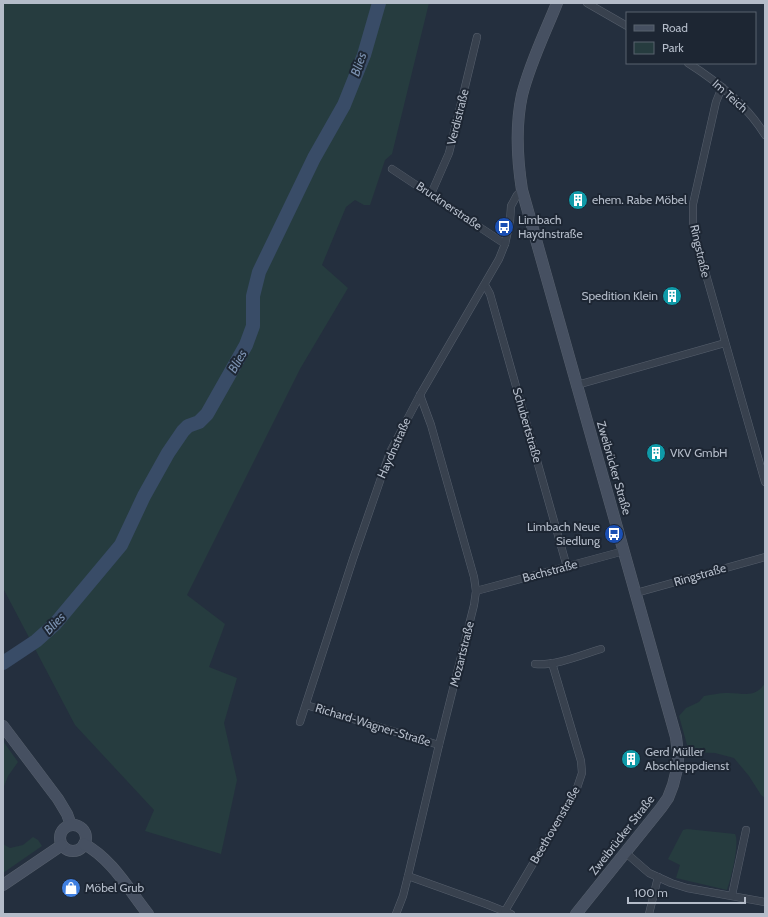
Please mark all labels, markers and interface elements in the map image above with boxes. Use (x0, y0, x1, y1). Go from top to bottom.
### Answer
legend (626, 12, 756, 64)
text: Road (662, 20, 688, 35)
text: Park (662, 40, 684, 55)
water label: Blies (347, 50, 369, 78)
street label: Im Teich (710, 76, 751, 115)
street label: Verdistraße (443, 87, 472, 146)
street label: Brucknerstraße (414, 178, 485, 233)
building icon: ehem. Rabe Möbel (567, 189, 589, 211)
place label: ehem. Rabe Möbel (592, 192, 687, 207)
place label: Limbach Haydnstraße (518, 212, 583, 241)
bus stop icon: Limbach Haydnstraße (493, 216, 515, 238)
street label: Ringstraße (687, 223, 714, 279)
building icon: Spedition Klein (661, 285, 683, 307)
place label: Spedition Klein (581, 288, 658, 303)
water label: Blies (224, 347, 250, 375)
street label: Schubertstraße (510, 386, 545, 464)
street label: Haydnstraße (374, 415, 414, 480)
street label: Zweibrücker Straße (594, 419, 635, 517)
building icon: VKV GmbH (645, 442, 667, 464)
place label: VKV GmbH (670, 445, 728, 460)
place label: Limbach Neue Siedlung (527, 519, 601, 548)
bus stop icon: Limbach Neue Siedlung (603, 523, 625, 545)
street label: Bachstraße (521, 556, 579, 585)
street label: Ringstraße (672, 560, 728, 589)
water label: Blies (40, 609, 68, 637)
street label: Mozartstraße (446, 620, 477, 688)
street label: Richard-Wagner-Straße (314, 700, 433, 749)
place label: Gerd Müller Abschleppdienst (645, 744, 729, 773)
building icon: Gerd Müller Abschleppdienst (620, 748, 642, 770)
street label: Beethovenstraße (526, 783, 583, 866)
street label: Zweibrücker Straße (586, 792, 657, 878)
shop icon: Möbel Grub (60, 877, 82, 899)
scale bar (628, 879, 745, 905)
place label: Möbel Grub (85, 880, 145, 895)
text: 100 m (634, 885, 668, 900)

